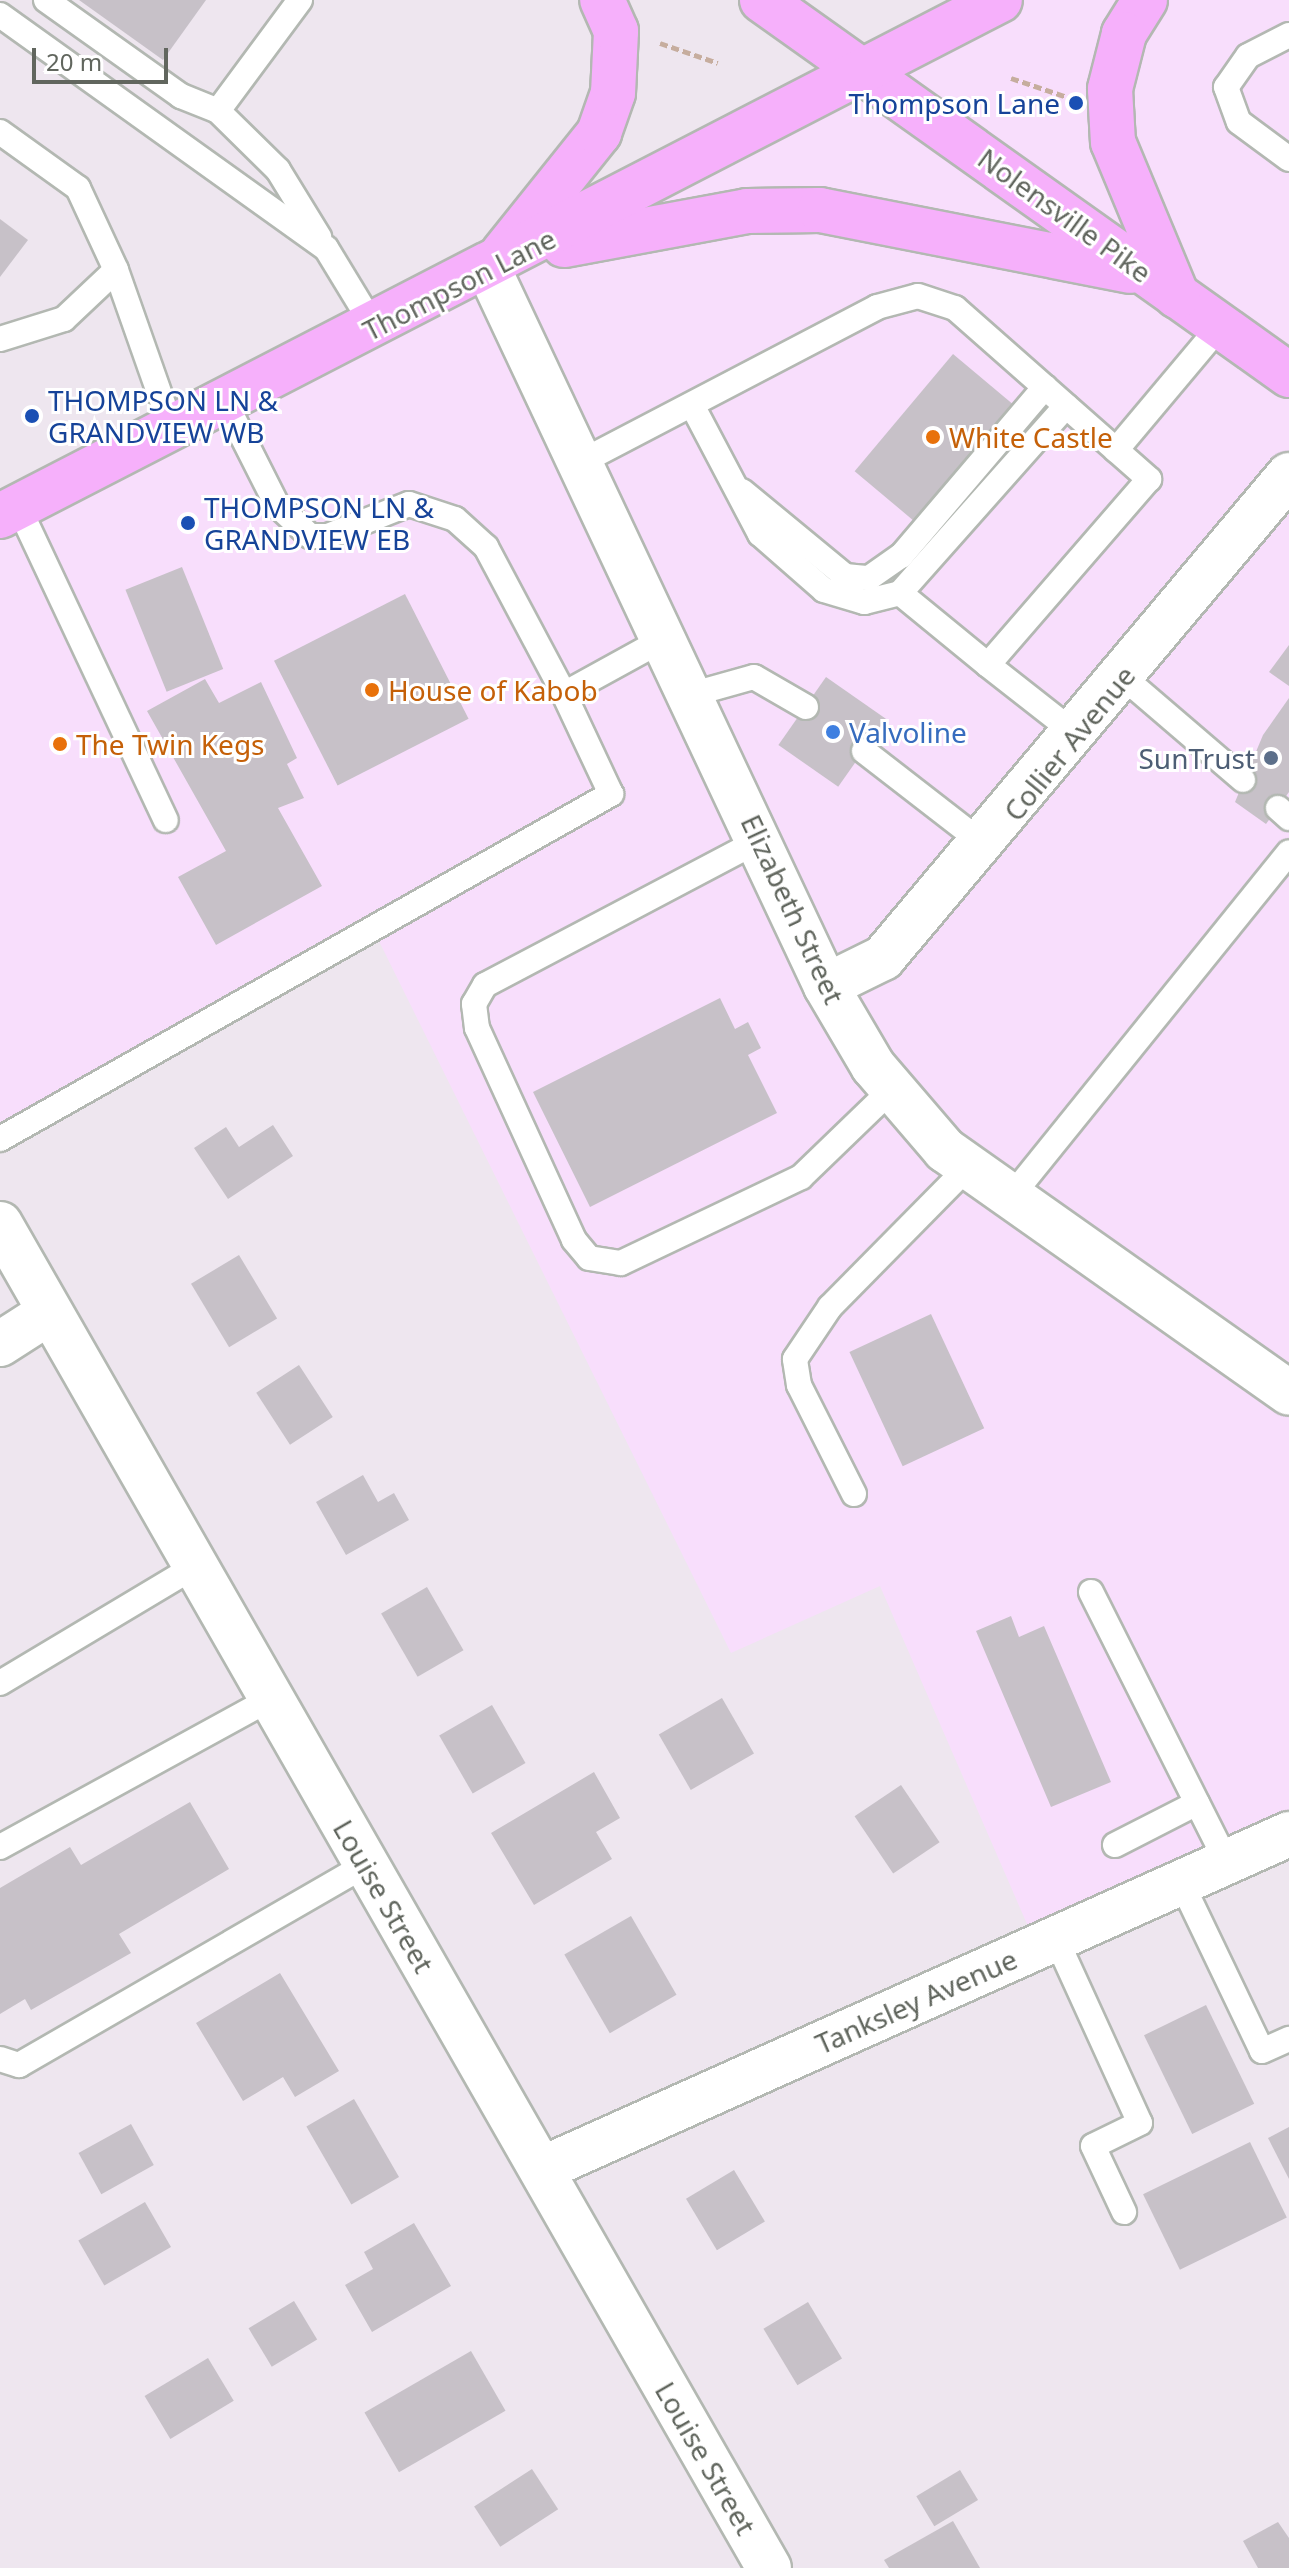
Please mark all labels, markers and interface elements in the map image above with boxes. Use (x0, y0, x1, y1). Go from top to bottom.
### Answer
scale bar (36, 32, 172, 82)
text: 20 m (46, 45, 102, 78)
place label: Thompson Lane (848, 86, 1060, 120)
marker: Thompson Lane (1067, 94, 1085, 112)
street label: Nolensville Pike (972, 141, 1158, 289)
street label: Thompson Lane (357, 221, 561, 347)
place label: THOMPSON LN & GRANDVIEW WB (48, 383, 278, 449)
marker: THOMPSON LN & GRANDVIEW WB (23, 407, 41, 425)
place label: White Castle (949, 420, 1113, 454)
marker: White Castle (924, 428, 942, 446)
place label: THOMPSON LN & GRANDVIEW EB (204, 490, 434, 556)
marker: THOMPSON LN & GRANDVIEW EB (179, 514, 197, 532)
street label: Collier Avenue (996, 659, 1142, 827)
place label: House of Kabob (388, 673, 598, 707)
marker: House of Kabob (363, 681, 381, 699)
place label: Valvoline (849, 715, 967, 749)
marker: Valvoline (824, 723, 842, 741)
place label: The Twin Kegs (76, 727, 265, 761)
marker: The Twin Kegs (51, 735, 69, 753)
place label: SunTrust (1138, 741, 1255, 775)
marker: SunTrust (1262, 749, 1280, 767)
street label: Elizabeth Street (735, 809, 851, 1009)
street label: Louise Street (327, 1814, 441, 1978)
street label: Tanksley Avenue (810, 1942, 1022, 2060)
street label: Louise Street (649, 2376, 763, 2540)

